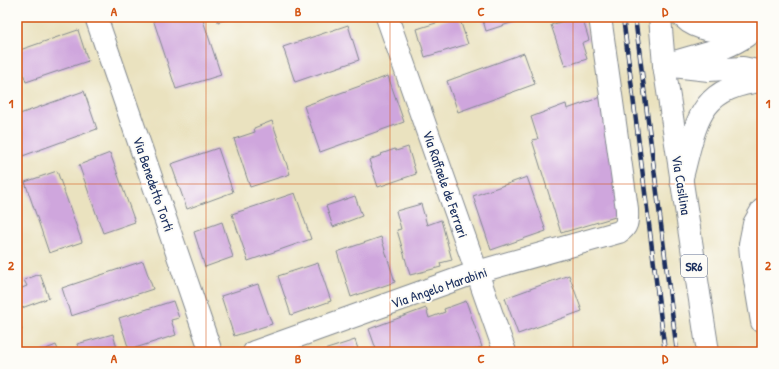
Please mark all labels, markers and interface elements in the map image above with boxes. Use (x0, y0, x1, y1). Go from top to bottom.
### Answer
text: A (111, 2, 118, 20)
text: B (295, 2, 302, 20)
text: C (477, 2, 485, 20)
text: D (662, 2, 669, 20)
text: 1 (9, 94, 14, 112)
text: 1 (766, 94, 771, 112)
street label: Via Raffaele de Ferrari (419, 128, 473, 240)
street label: Via Benedetto Torti (129, 134, 179, 234)
street label: Via Casilina (668, 154, 696, 217)
road number: SR6 (681, 255, 707, 277)
text: 2 (8, 256, 15, 274)
text: 2 (765, 256, 772, 274)
street label: Via Angelo Marabini (388, 262, 490, 313)
text: A (111, 349, 118, 367)
text: B (295, 349, 302, 367)
text: C (477, 349, 485, 367)
text: D (662, 349, 669, 367)

